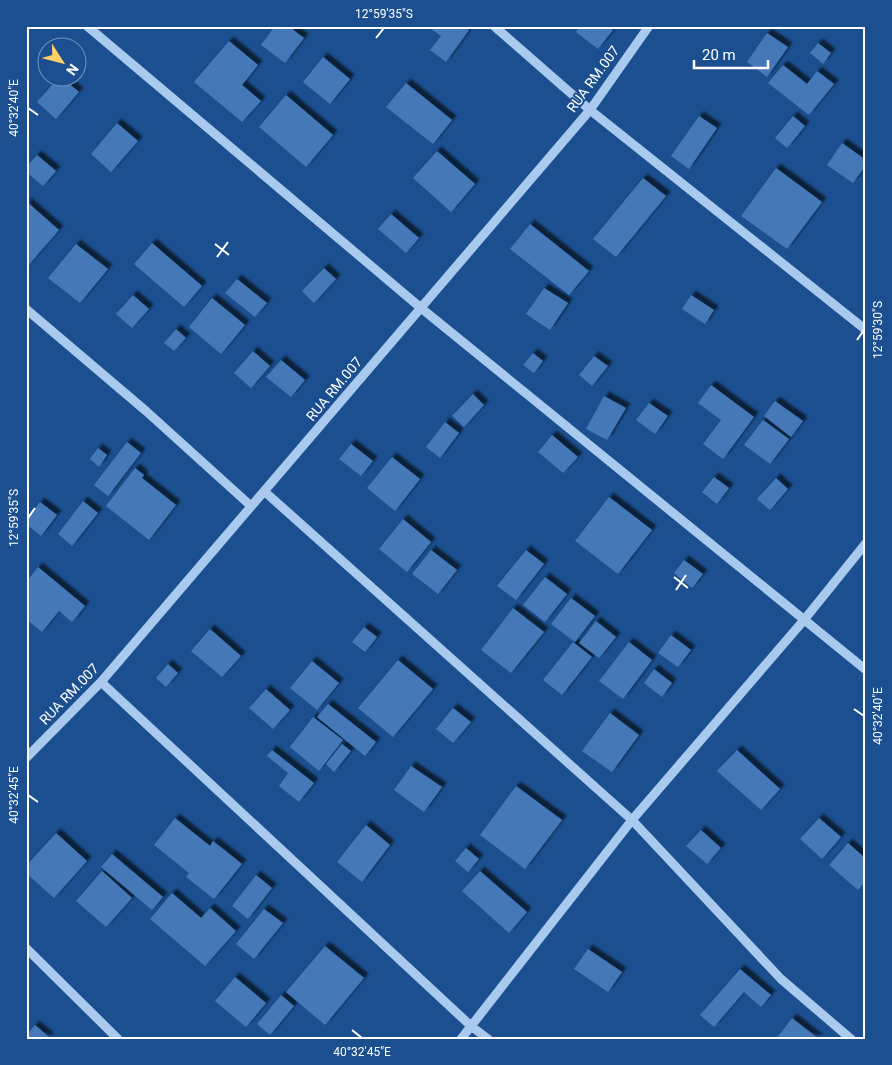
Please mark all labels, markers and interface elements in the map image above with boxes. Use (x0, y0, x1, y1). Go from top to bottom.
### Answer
text: 12°59'35"S (355, 7, 413, 21)
north arrow (38, 38, 88, 88)
scale bar (694, 38, 768, 70)
street label: RUA RM.007 (564, 43, 623, 115)
text: 20 m (702, 46, 736, 64)
text: N (63, 61, 82, 78)
text: 40°32'40"E (7, 79, 21, 137)
text: 12°59'30"S (871, 301, 885, 359)
street label: RUA RM.007 (303, 354, 365, 424)
text: 12°59'35"S (7, 489, 21, 547)
street label: RUA RM.007 (36, 660, 102, 728)
text: 40°32'40"E (871, 687, 885, 745)
text: 40°32'45"E (7, 766, 21, 824)
text: 40°32'45"E (333, 1045, 391, 1059)

